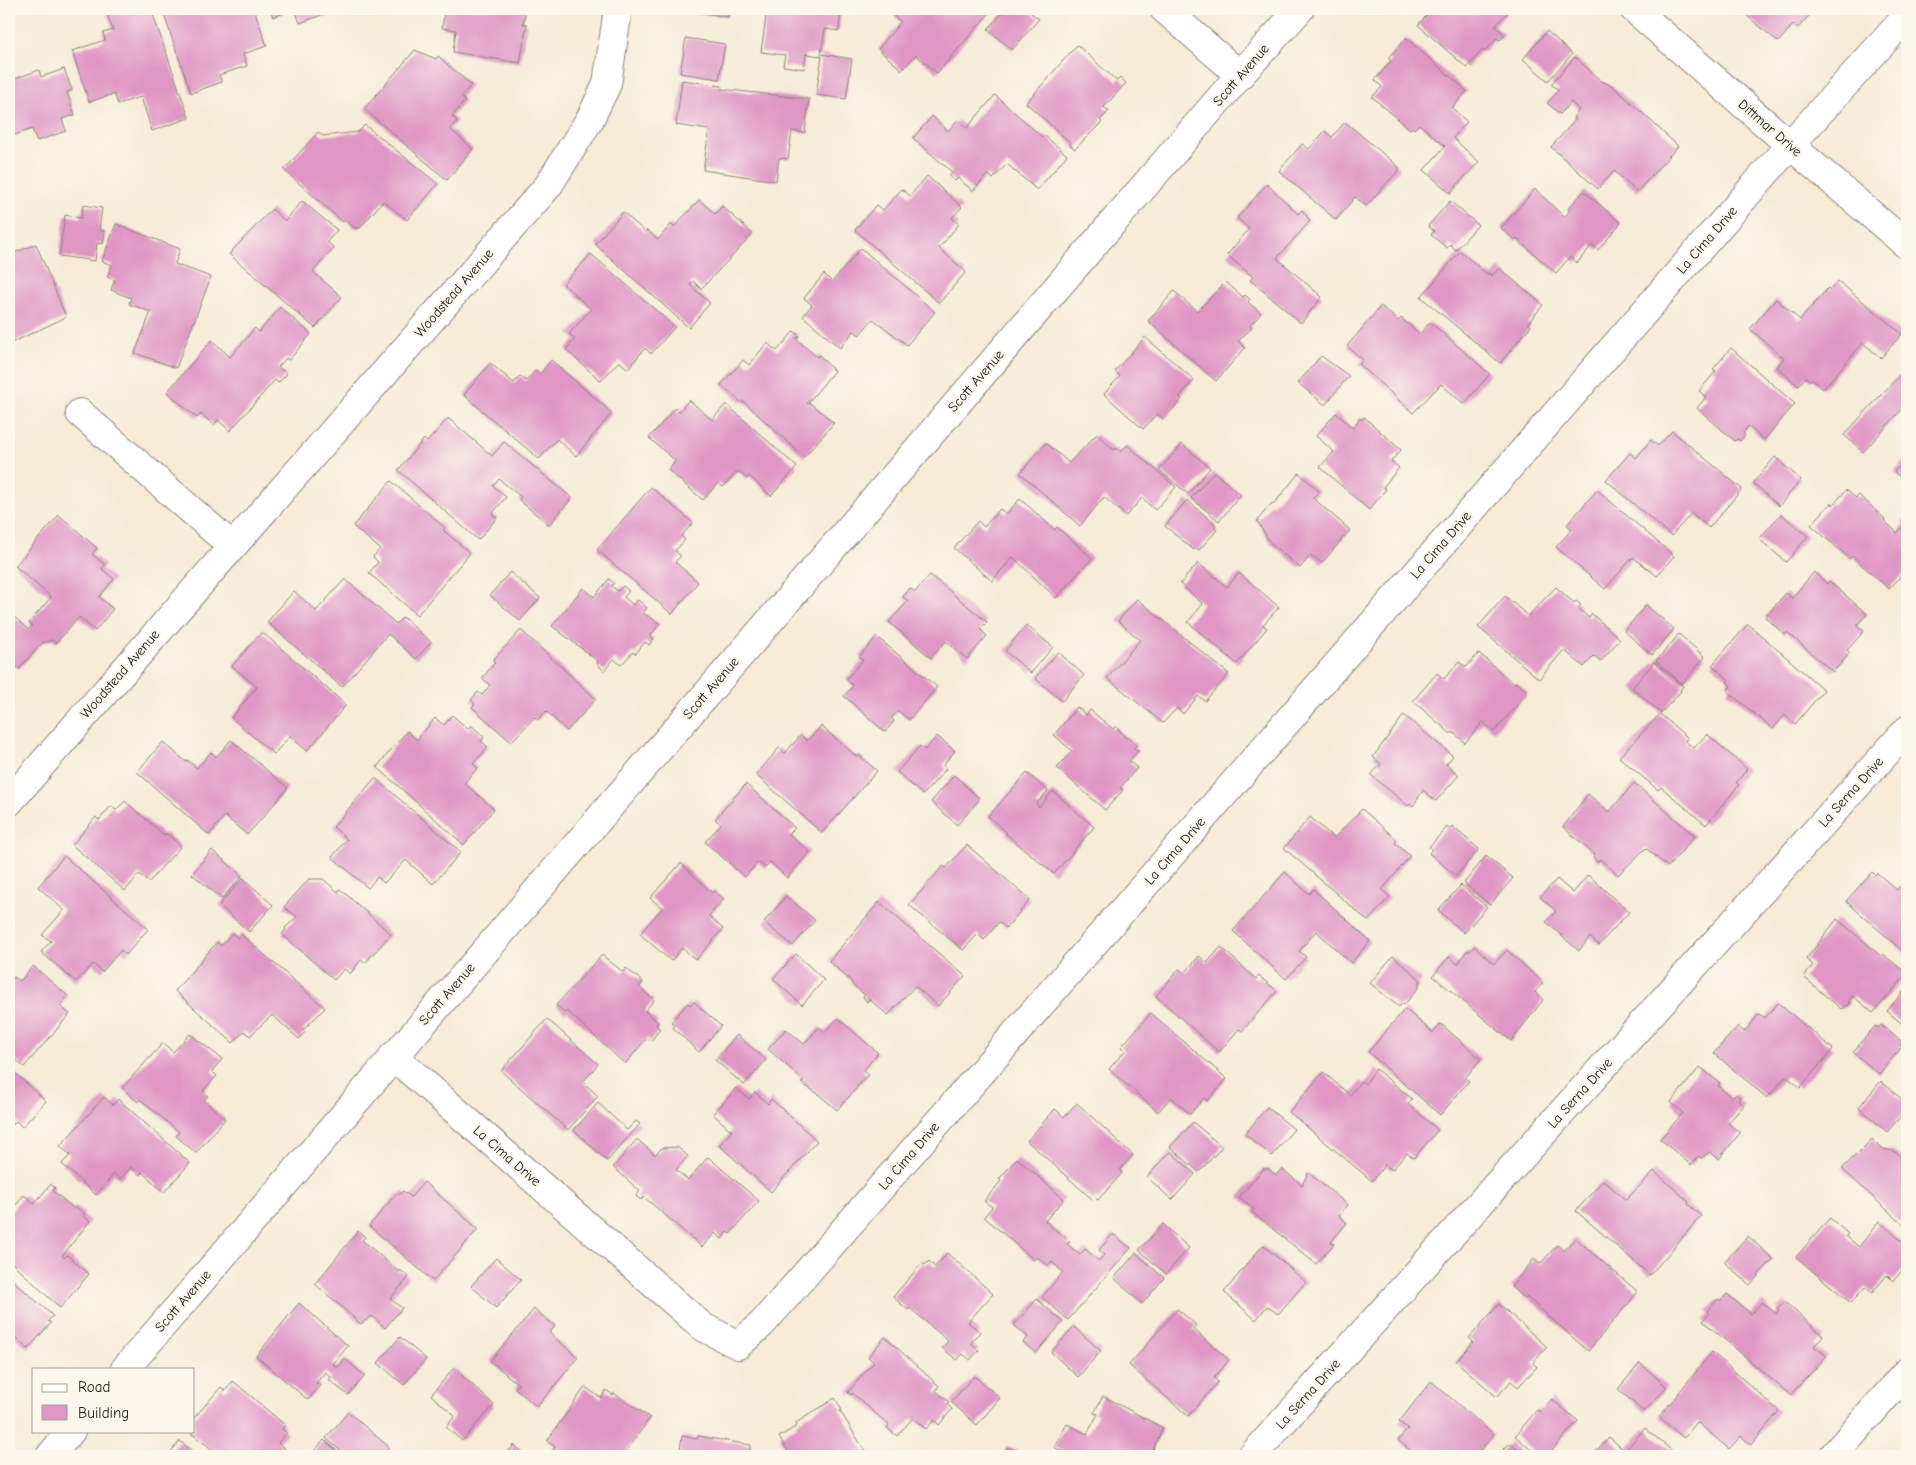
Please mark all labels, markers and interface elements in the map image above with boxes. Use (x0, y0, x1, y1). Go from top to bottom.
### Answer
street label: Scott Avenue (1209, 40, 1273, 110)
street label: Dittmar Drive (1735, 96, 1805, 160)
street label: La Cima Drive (1673, 203, 1741, 277)
street label: Woodstead Avenue (411, 245, 497, 341)
street label: Scott Avenue (944, 346, 1008, 416)
street label: La Cima Drive (1407, 508, 1475, 582)
street label: Woodstead Avenue (77, 626, 163, 722)
street label: Scott Avenue (679, 653, 743, 723)
street label: La Serna Drive (1815, 753, 1887, 831)
street label: La Cima Drive (1141, 814, 1209, 888)
street label: Scott Avenue (415, 959, 479, 1029)
street label: La Serna Drive (1544, 1054, 1616, 1132)
street label: La Cima Drive (875, 1119, 943, 1193)
street label: La Cima Drive (470, 1122, 544, 1190)
street label: Scott Avenue (151, 1266, 215, 1336)
street label: La Serna Drive (1272, 1355, 1344, 1433)
legend (32, 1368, 195, 1432)
text: Road (78, 1378, 110, 1396)
text: Building (78, 1404, 129, 1422)

